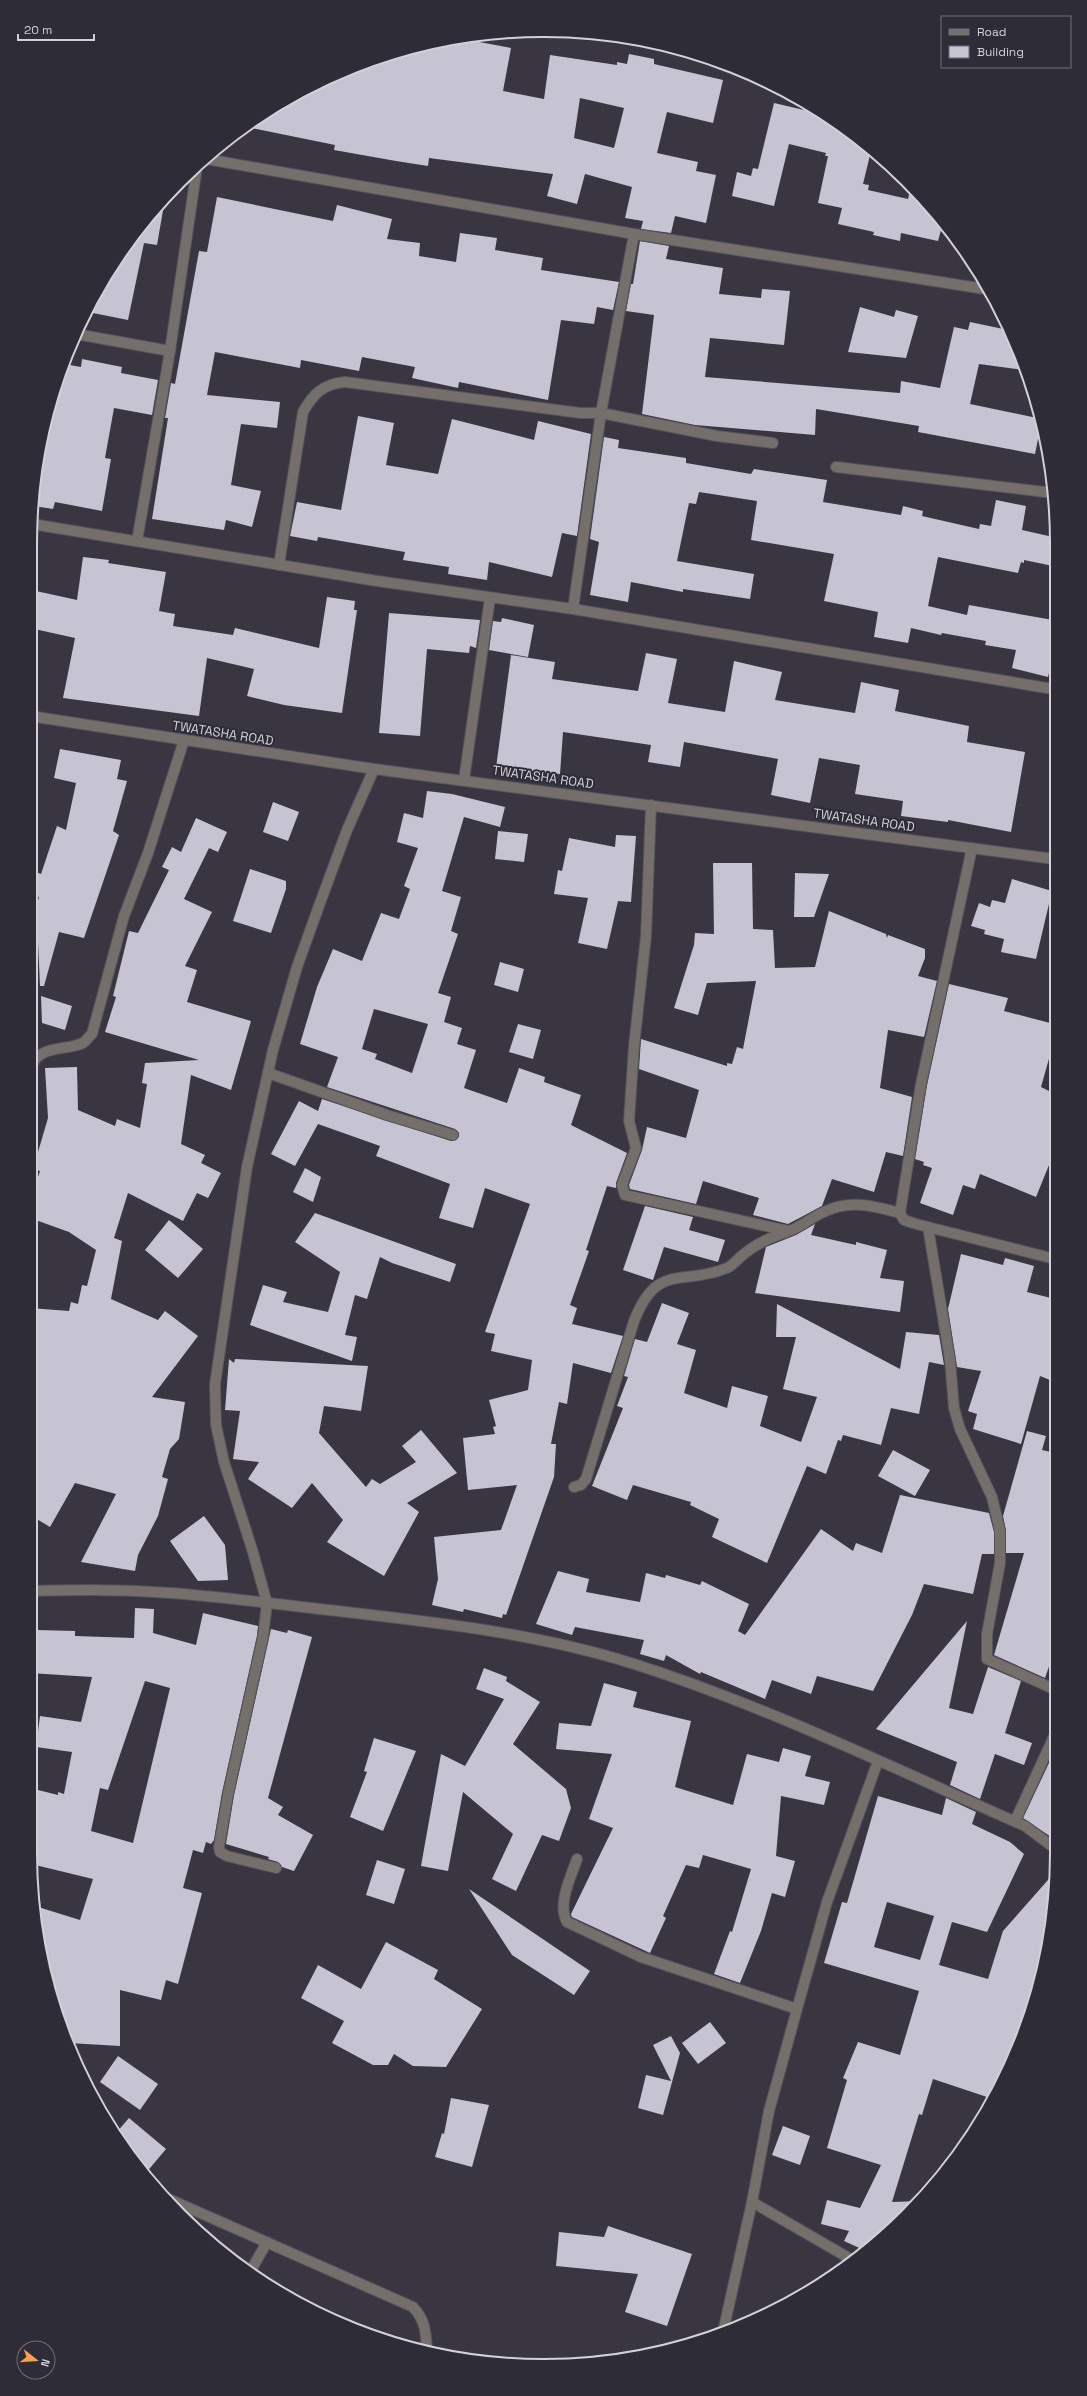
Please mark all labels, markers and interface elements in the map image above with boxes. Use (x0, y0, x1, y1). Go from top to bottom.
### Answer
scale bar (18, 16, 94, 42)
legend (941, 16, 1071, 68)
text: 20 m (24, 22, 52, 38)
text: Road (977, 24, 1006, 40)
text: Building (977, 44, 1024, 60)
street label: TWATASHA ROAD (171, 717, 275, 749)
street label: TWATASHA ROAD (491, 761, 595, 793)
street label: TWATASHA ROAD (812, 804, 916, 836)
north arrow (16, 2340, 56, 2380)
text: N (38, 2357, 53, 2368)

